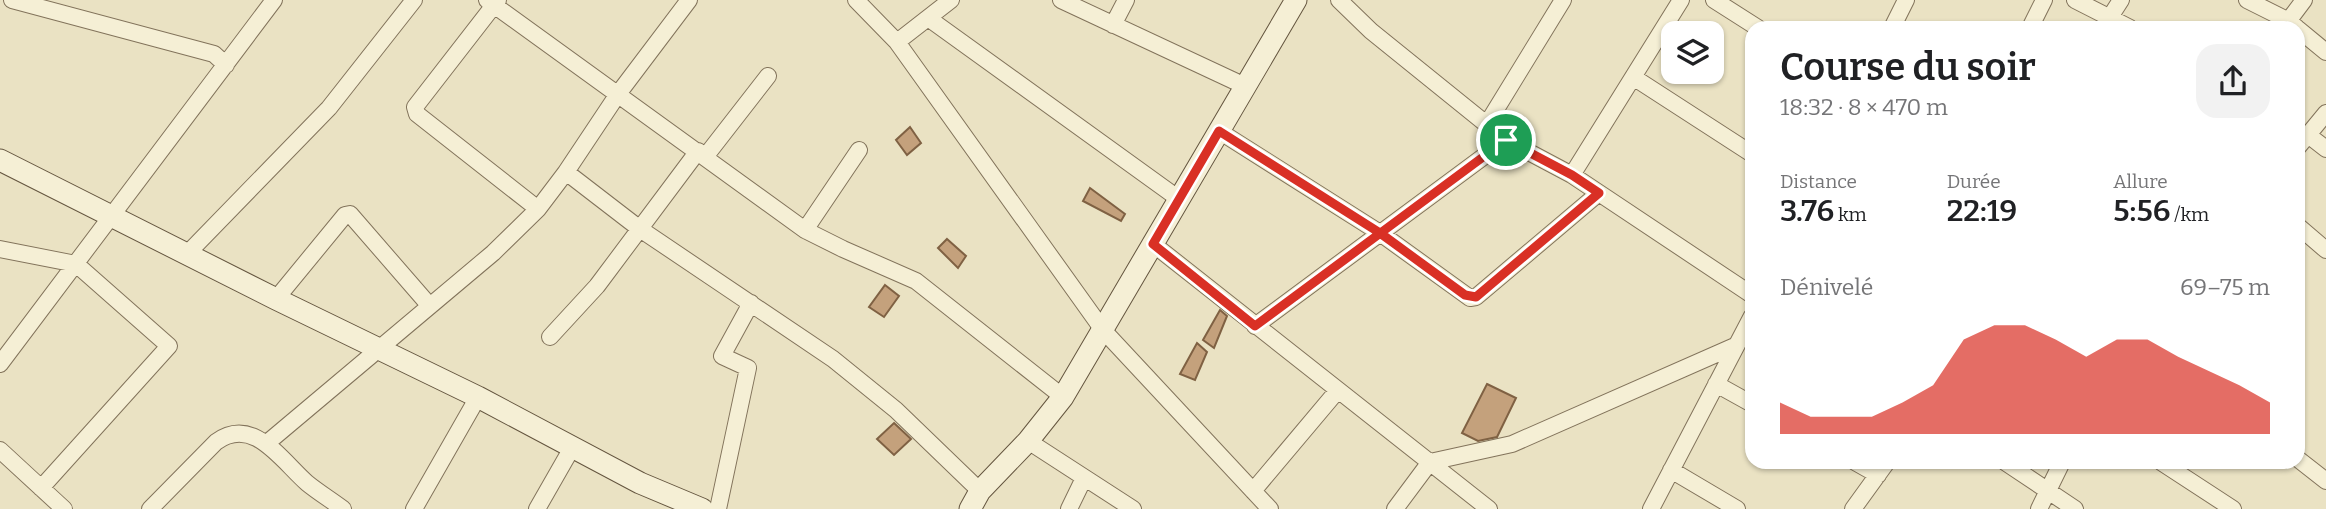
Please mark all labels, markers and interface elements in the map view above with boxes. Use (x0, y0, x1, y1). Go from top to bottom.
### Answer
map controls (1661, 21, 1724, 84)
button: layers (1661, 21, 1724, 84)
text: Course du soir (1780, 44, 2036, 90)
button: share (2196, 44, 2270, 118)
text: 18:32 · 8 × 470 m (1780, 93, 1948, 121)
pin (1476, 110, 1536, 170)
icon: arrive (1487, 121, 1525, 159)
text: Distance (1780, 170, 1857, 193)
text: Durée (1947, 170, 2001, 193)
text: Allure (2113, 170, 2168, 193)
text: 3.76 (1780, 193, 1834, 229)
text: 22:19 (1947, 193, 2017, 229)
text: 5:56 (2113, 193, 2170, 229)
text: km (1834, 203, 1867, 226)
text: /km (2170, 203, 2209, 226)
text: Dénivelé (1780, 273, 1873, 301)
text: 69–75 m (2180, 273, 2270, 301)

